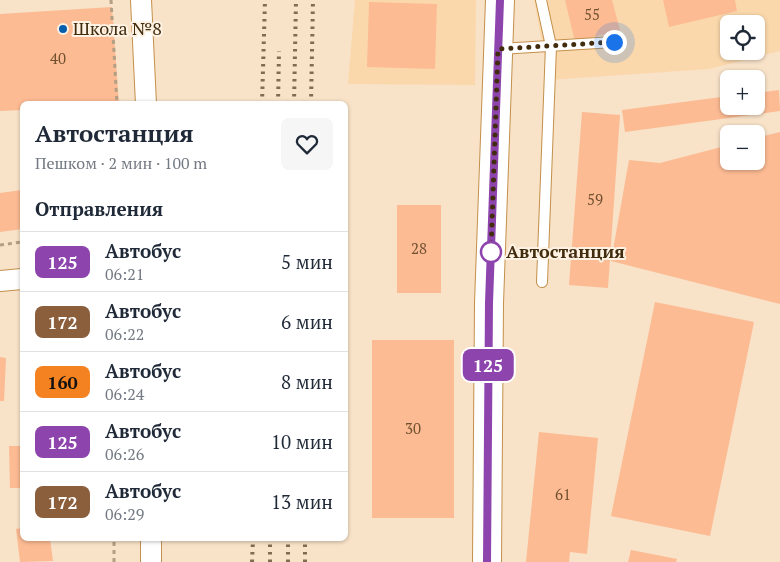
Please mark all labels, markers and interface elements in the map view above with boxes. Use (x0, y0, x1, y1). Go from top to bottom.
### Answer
house number: 55 (584, 4, 600, 24)
map controls (720, 15, 765, 170)
button: locate (720, 15, 765, 60)
place label: Школа №8 (73, 16, 162, 40)
marker: Школа №8 (57, 23, 69, 35)
your location (602, 30, 627, 55)
house number: 40 (50, 48, 66, 68)
button: + (720, 70, 765, 115)
text: Автостанция (35, 117, 193, 149)
button: heart (281, 118, 333, 170)
button: − (720, 125, 765, 170)
text: Пешком · 2 мин · 100 m (35, 152, 207, 174)
house number: 59 (587, 189, 603, 209)
text: Отправления (35, 196, 163, 221)
text: Автобус (105, 238, 181, 263)
house number: 28 (411, 238, 427, 258)
place label: Автостанция (506, 239, 625, 263)
marker: Автостанция (480, 241, 502, 263)
text: 5 мин (281, 249, 333, 274)
text: 125 (47, 250, 78, 274)
text: 06:21 (105, 263, 144, 285)
text: Автобус (105, 298, 181, 323)
text: 6 мин (281, 309, 333, 334)
text: 172 (47, 310, 78, 334)
text: 06:22 (105, 323, 144, 345)
line badge: 125 (459, 349, 517, 381)
text: 125 (473, 353, 503, 377)
text: Автобус (105, 358, 181, 383)
text: 8 мин (281, 369, 333, 394)
text: 160 (47, 370, 78, 394)
text: 06:24 (105, 383, 144, 405)
text: Автобус (105, 418, 181, 443)
house number: 30 (405, 418, 421, 438)
text: 10 мин (271, 429, 333, 454)
text: 125 (47, 430, 78, 454)
text: 06:26 (105, 443, 144, 465)
text: Автобус (105, 478, 181, 503)
house number: 61 (555, 484, 571, 504)
text: 13 мин (271, 489, 333, 514)
text: 172 (47, 490, 78, 514)
text: 06:29 (105, 503, 144, 525)

